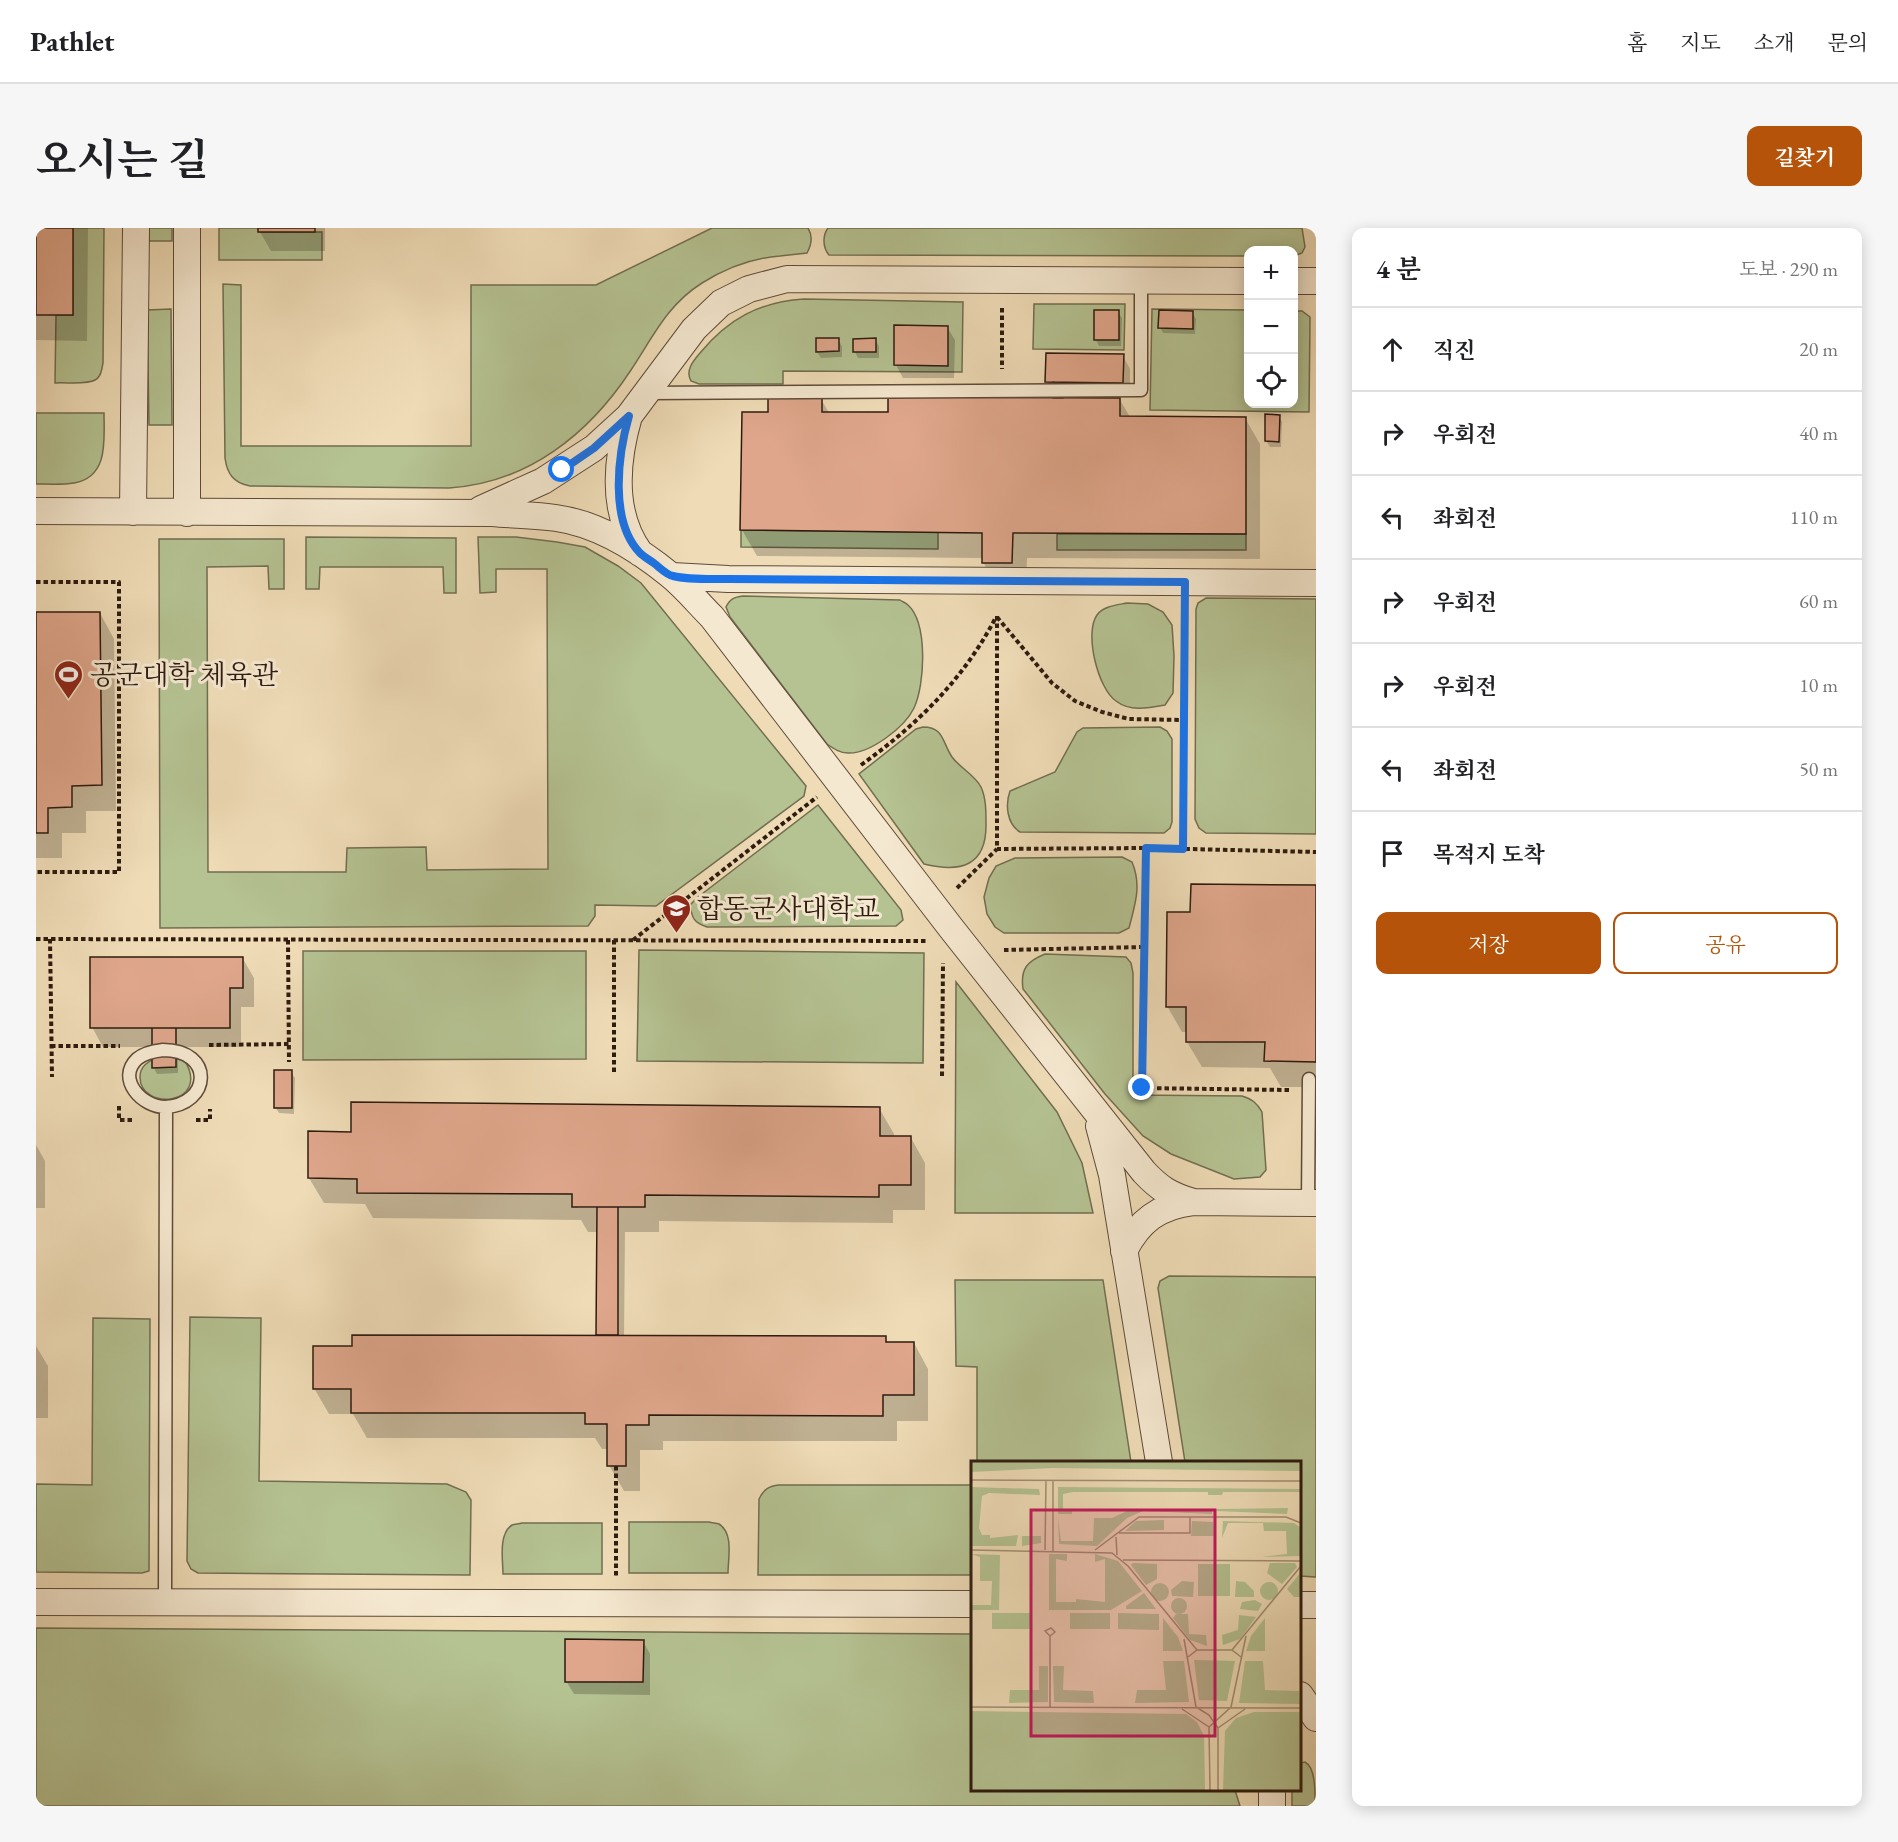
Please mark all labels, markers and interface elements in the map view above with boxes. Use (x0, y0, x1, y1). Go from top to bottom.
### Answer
text: Pathlet (30, 23, 114, 59)
text: 홈 (1627, 29, 1647, 56)
text: 지도 (1680, 29, 1721, 56)
text: 소개 (1754, 29, 1794, 56)
text: 문의 (1827, 29, 1868, 56)
button: 길찾기 (1747, 126, 1862, 186)
text: 오시는 길 (36, 132, 208, 187)
map controls (1244, 246, 1298, 408)
button: + (1244, 246, 1298, 300)
text: 4 분 (1376, 252, 1421, 286)
text: 도보 · 290 m (1739, 256, 1838, 282)
button: − (1244, 300, 1298, 354)
icon: ahead (1376, 333, 1409, 366)
text: 직진 (1433, 336, 1476, 365)
text: 20 m (1799, 336, 1838, 362)
button: locate (1244, 354, 1298, 408)
icon: right (1376, 417, 1409, 450)
text: 우회전 (1433, 420, 1497, 449)
text: 40 m (1799, 420, 1838, 446)
route start (548, 456, 574, 482)
icon: left (1376, 501, 1409, 534)
text: 좌회전 (1433, 504, 1497, 533)
text: 110 m (1790, 504, 1838, 530)
icon: right (1376, 585, 1409, 618)
text: 우회전 (1433, 588, 1497, 617)
text: 60 m (1799, 588, 1838, 614)
place label: 공군대학 체육관 (90, 657, 279, 692)
sports icon: 공군대학 체육관 (53, 658, 85, 700)
icon: right (1376, 669, 1409, 702)
text: 우회전 (1433, 672, 1497, 701)
text: 10 m (1799, 672, 1838, 698)
icon: left (1376, 753, 1409, 786)
text: 좌회전 (1433, 756, 1497, 785)
text: 50 m (1799, 756, 1838, 782)
icon: arrive (1376, 837, 1409, 870)
text: 목적지 도착 (1433, 840, 1544, 869)
place label: 합동군사대학교 (697, 891, 880, 926)
school or university icon: 합동군사대학교 (660, 892, 692, 934)
button: 저장 (1376, 912, 1601, 974)
button: 공유 (1613, 912, 1838, 974)
route end (1128, 1074, 1154, 1100)
inset map (971, 1461, 1301, 1791)

